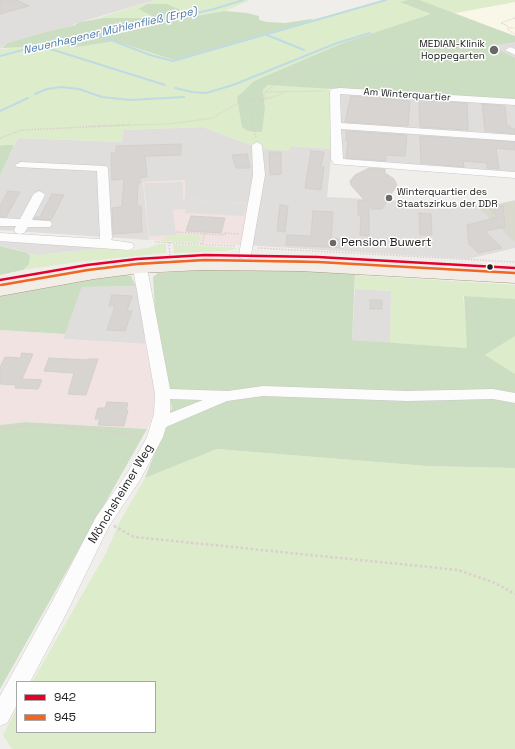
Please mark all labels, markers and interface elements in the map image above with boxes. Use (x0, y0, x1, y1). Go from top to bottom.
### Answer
water label: Neuenhagener Mühlenfließ (Erpe) (22, 5, 198, 57)
place label: MEDIAN-Klinik Hoppegarten (419, 38, 485, 62)
marker: MEDIAN-Klinik Hoppegarten (488, 44, 500, 56)
street label: Am Winterquartier (363, 86, 451, 104)
place label: Winterquartier des Staatszirkus der DDR (397, 186, 498, 210)
marker: Winterquartier des Staatszirkus der DDR (384, 193, 394, 203)
place label: Pension Buwert (341, 236, 432, 250)
marker: Pension Buwert (328, 238, 338, 248)
unlabelled marker (485, 262, 495, 272)
street label: Mönchsheimer Weg (86, 442, 156, 546)
legend (16, 681, 156, 733)
text: 942 (54, 689, 76, 705)
text: 945 (54, 709, 76, 725)

